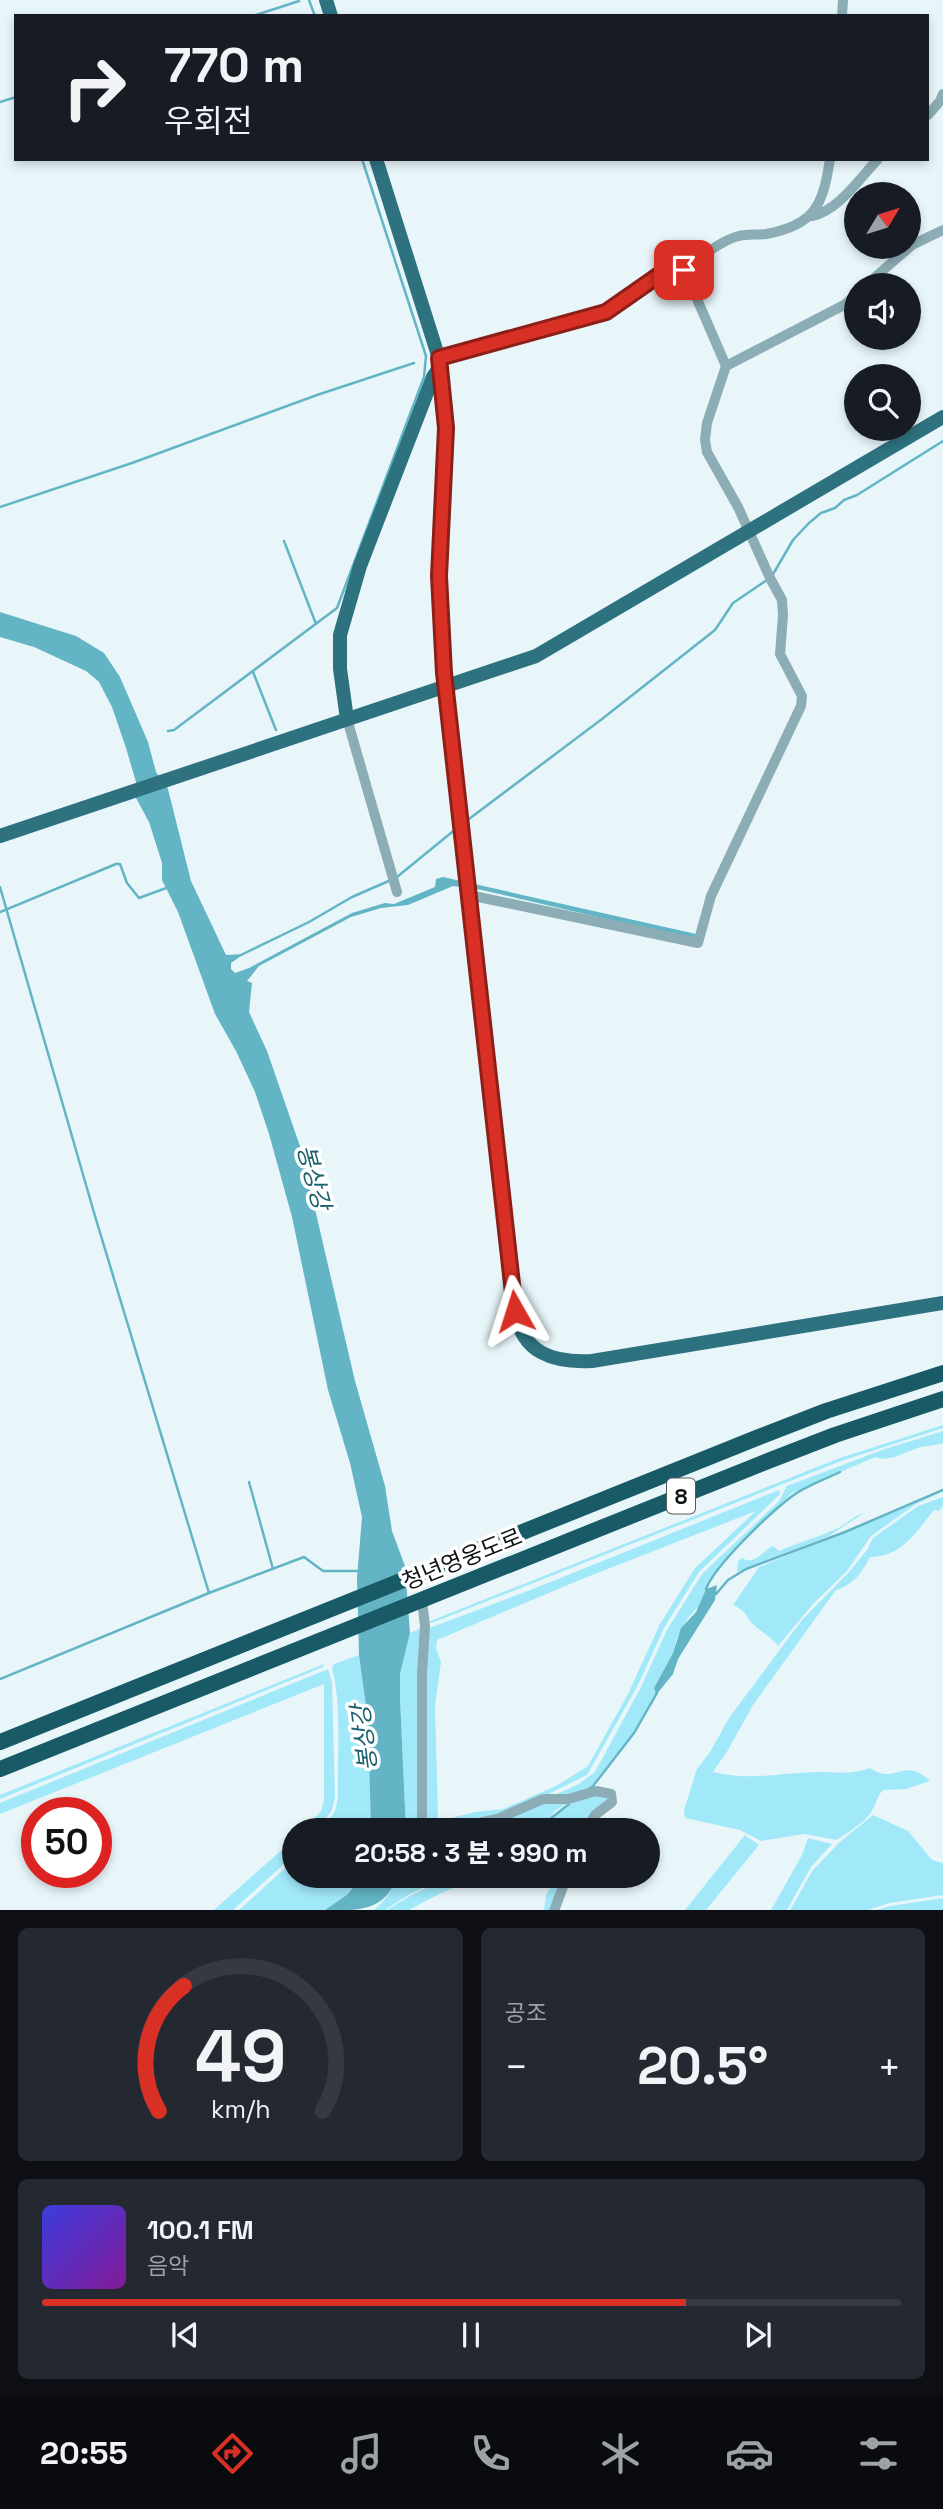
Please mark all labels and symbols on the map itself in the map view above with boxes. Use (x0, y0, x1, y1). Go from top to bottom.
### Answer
north arrow (844, 182, 920, 259)
pin (654, 240, 714, 300)
water label: 봉상강 (290, 1141, 338, 1216)
position arrow (478, 1274, 552, 1348)
road number: 8 (667, 1478, 695, 1514)
street label: 청년영웅도로 (398, 1521, 526, 1597)
water label: 봉상강 (344, 1700, 383, 1773)
speed limit sign: 50 (21, 1797, 112, 1888)

